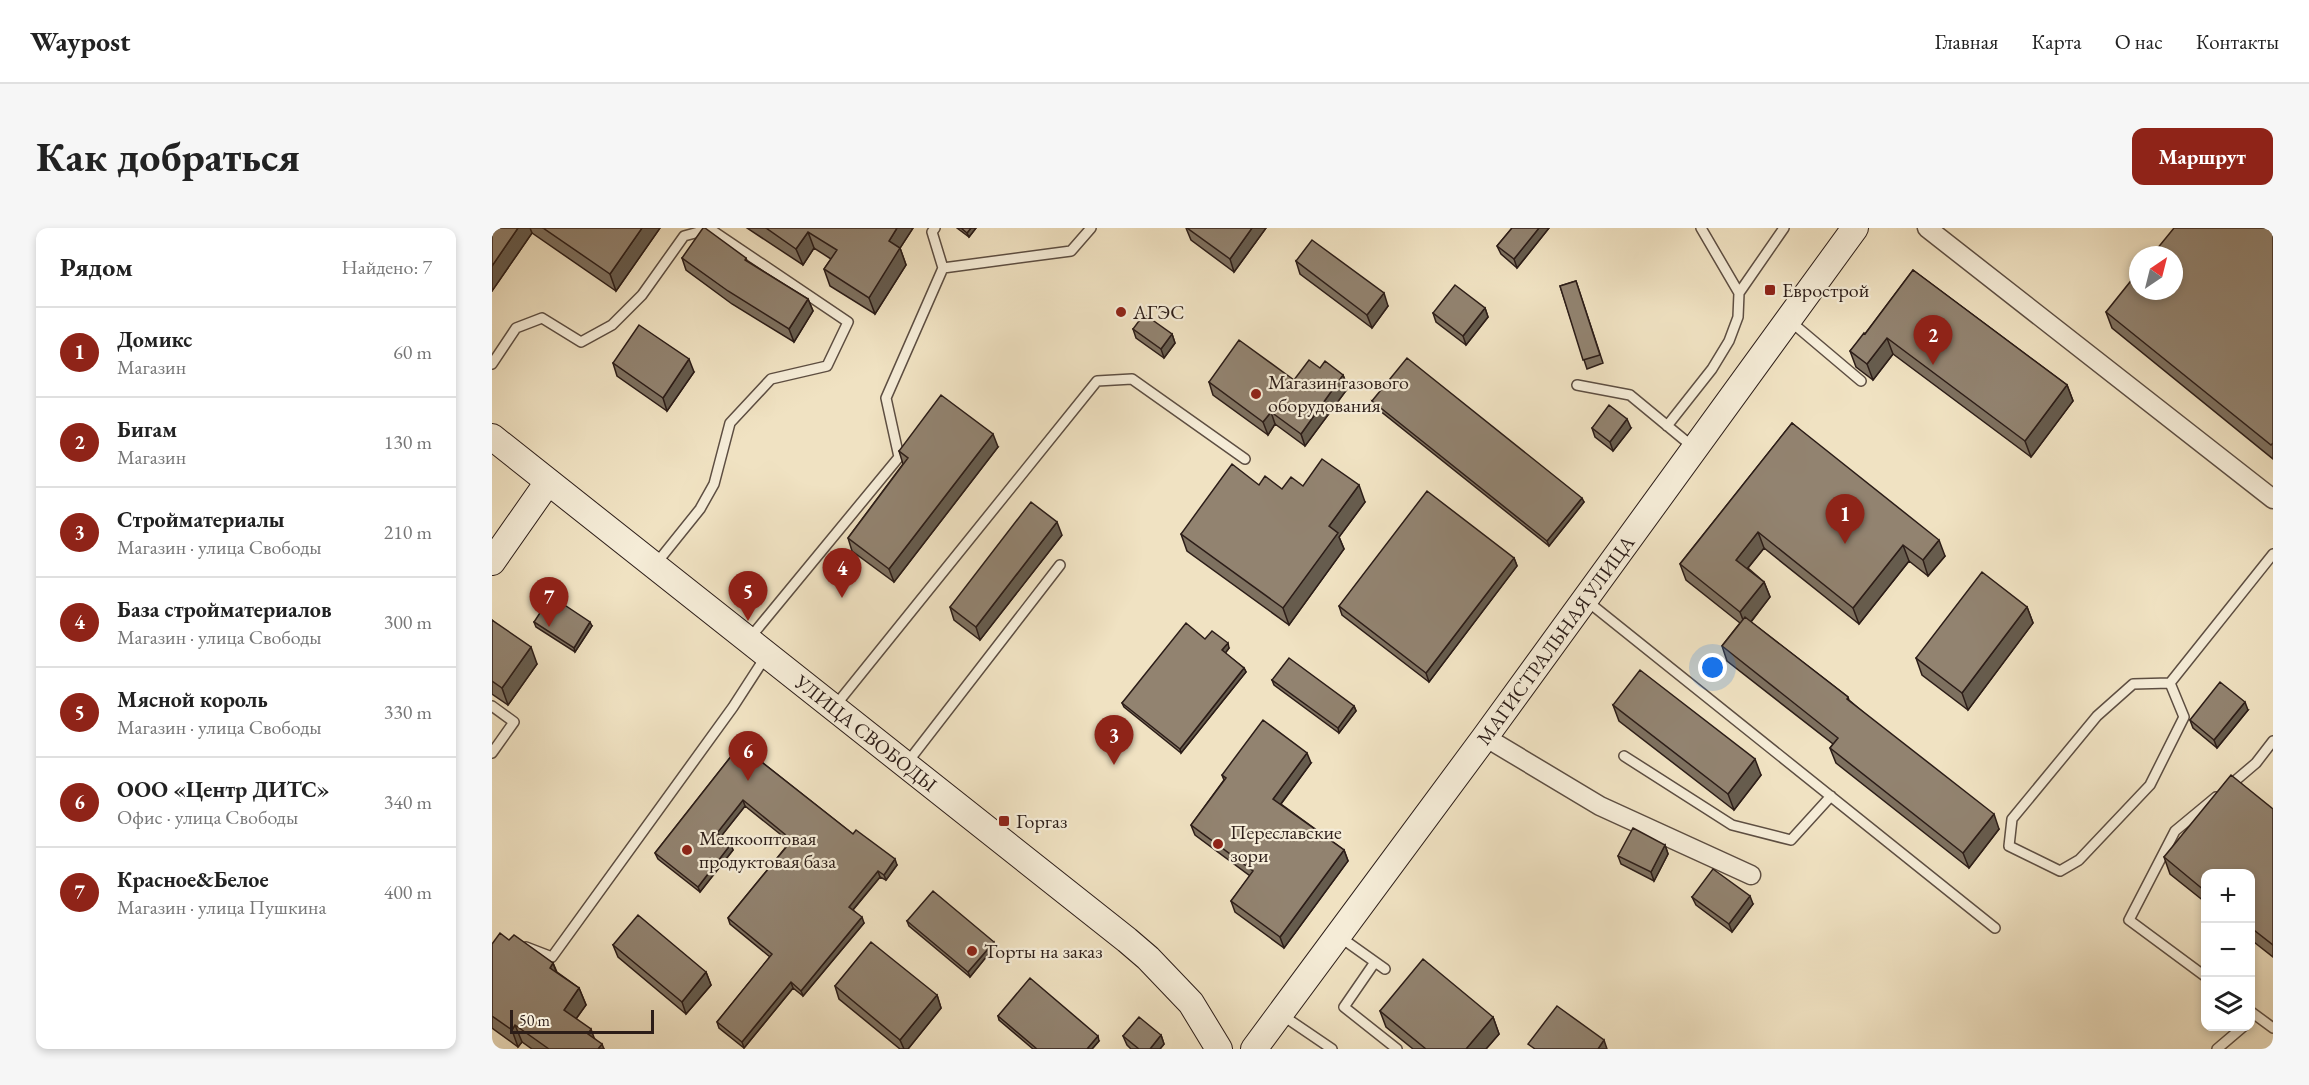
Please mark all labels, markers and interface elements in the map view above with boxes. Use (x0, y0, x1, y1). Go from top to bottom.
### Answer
text: Waypost (30, 23, 131, 59)
text: Главная (1934, 28, 1998, 55)
text: Карта (2031, 28, 2082, 55)
text: О нас (2115, 28, 2163, 55)
text: Контакты (2196, 28, 2279, 55)
button: Маршрут (2132, 128, 2273, 185)
text: Как добраться (36, 129, 300, 184)
north arrow (2129, 246, 2183, 300)
text: Рядом (60, 250, 133, 284)
text: Найдено: 7 (341, 254, 432, 280)
place label: Еврострой (1782, 277, 1870, 303)
marker: Еврострой (1763, 283, 1777, 297)
place label: АГЭС (1132, 299, 1184, 325)
marker: АГЭС (1114, 305, 1128, 319)
pin: 2 (1914, 316, 1952, 365)
text: Домикс (117, 325, 192, 354)
text: 1 (74, 339, 85, 365)
text: 60 m (393, 339, 432, 365)
text: Магазин (117, 354, 186, 380)
place label: Магазин газового оборудования (1268, 369, 1409, 418)
marker: Магазин газового оборудования (1249, 387, 1263, 401)
text: Бигам (117, 415, 177, 444)
text: 2 (74, 429, 85, 455)
text: 130 m (384, 429, 432, 455)
text: Магазин (117, 444, 186, 470)
pin: 1 (1826, 494, 1864, 544)
text: Стройматериалы (117, 505, 285, 534)
text: 3 (74, 519, 85, 545)
text: 210 m (384, 519, 432, 545)
street label: МАГИСТРАЛЬНАЯ УЛИЦА (1471, 530, 1640, 750)
text: Магазин · улица Свободы (117, 534, 322, 560)
pin: 4 (822, 548, 862, 598)
pin: 5 (728, 572, 768, 621)
pin: 7 (530, 578, 568, 627)
text: База стройматериалов (117, 595, 332, 624)
text: 4 (74, 609, 85, 635)
text: 300 m (384, 609, 432, 635)
text: Магазин · улица Свободы (117, 624, 322, 650)
your location (1698, 653, 1727, 682)
street label: УЛИЦА СВОБОДЫ (789, 668, 943, 798)
text: Мясной король (117, 685, 268, 714)
text: 5 (74, 699, 85, 725)
text: 330 m (384, 699, 432, 725)
text: Магазин · улица Свободы (117, 714, 322, 740)
pin: 3 (1094, 716, 1134, 765)
pin: 6 (728, 732, 768, 781)
text: ООО «Центр ДИТС» (117, 775, 330, 804)
text: 6 (74, 789, 85, 815)
text: 340 m (384, 789, 432, 815)
text: Офис · улица Свободы (117, 804, 298, 830)
place label: Горгаз (1016, 808, 1068, 834)
marker: Горгаз (997, 814, 1011, 828)
place label: Переславские зори (1230, 819, 1342, 868)
place label: Мелкооптовая продуктовая база (699, 825, 836, 874)
marker: Переславские зори (1211, 837, 1225, 851)
marker: Мелкооптовая продуктовая база (680, 843, 694, 857)
text: Красное&Белое (117, 865, 269, 894)
map controls (2201, 869, 2255, 1031)
button: + (2201, 869, 2255, 923)
text: 7 (74, 879, 85, 905)
text: 400 m (384, 879, 432, 905)
text: Магазин · улица Пушкина (117, 894, 326, 920)
button: − (2201, 923, 2255, 977)
place label: Торты на заказ (984, 938, 1103, 964)
marker: Торты на заказ (965, 944, 979, 958)
button: layers (2201, 977, 2255, 1031)
scale bar (510, 1007, 654, 1034)
text: 50 m (519, 1010, 550, 1031)

